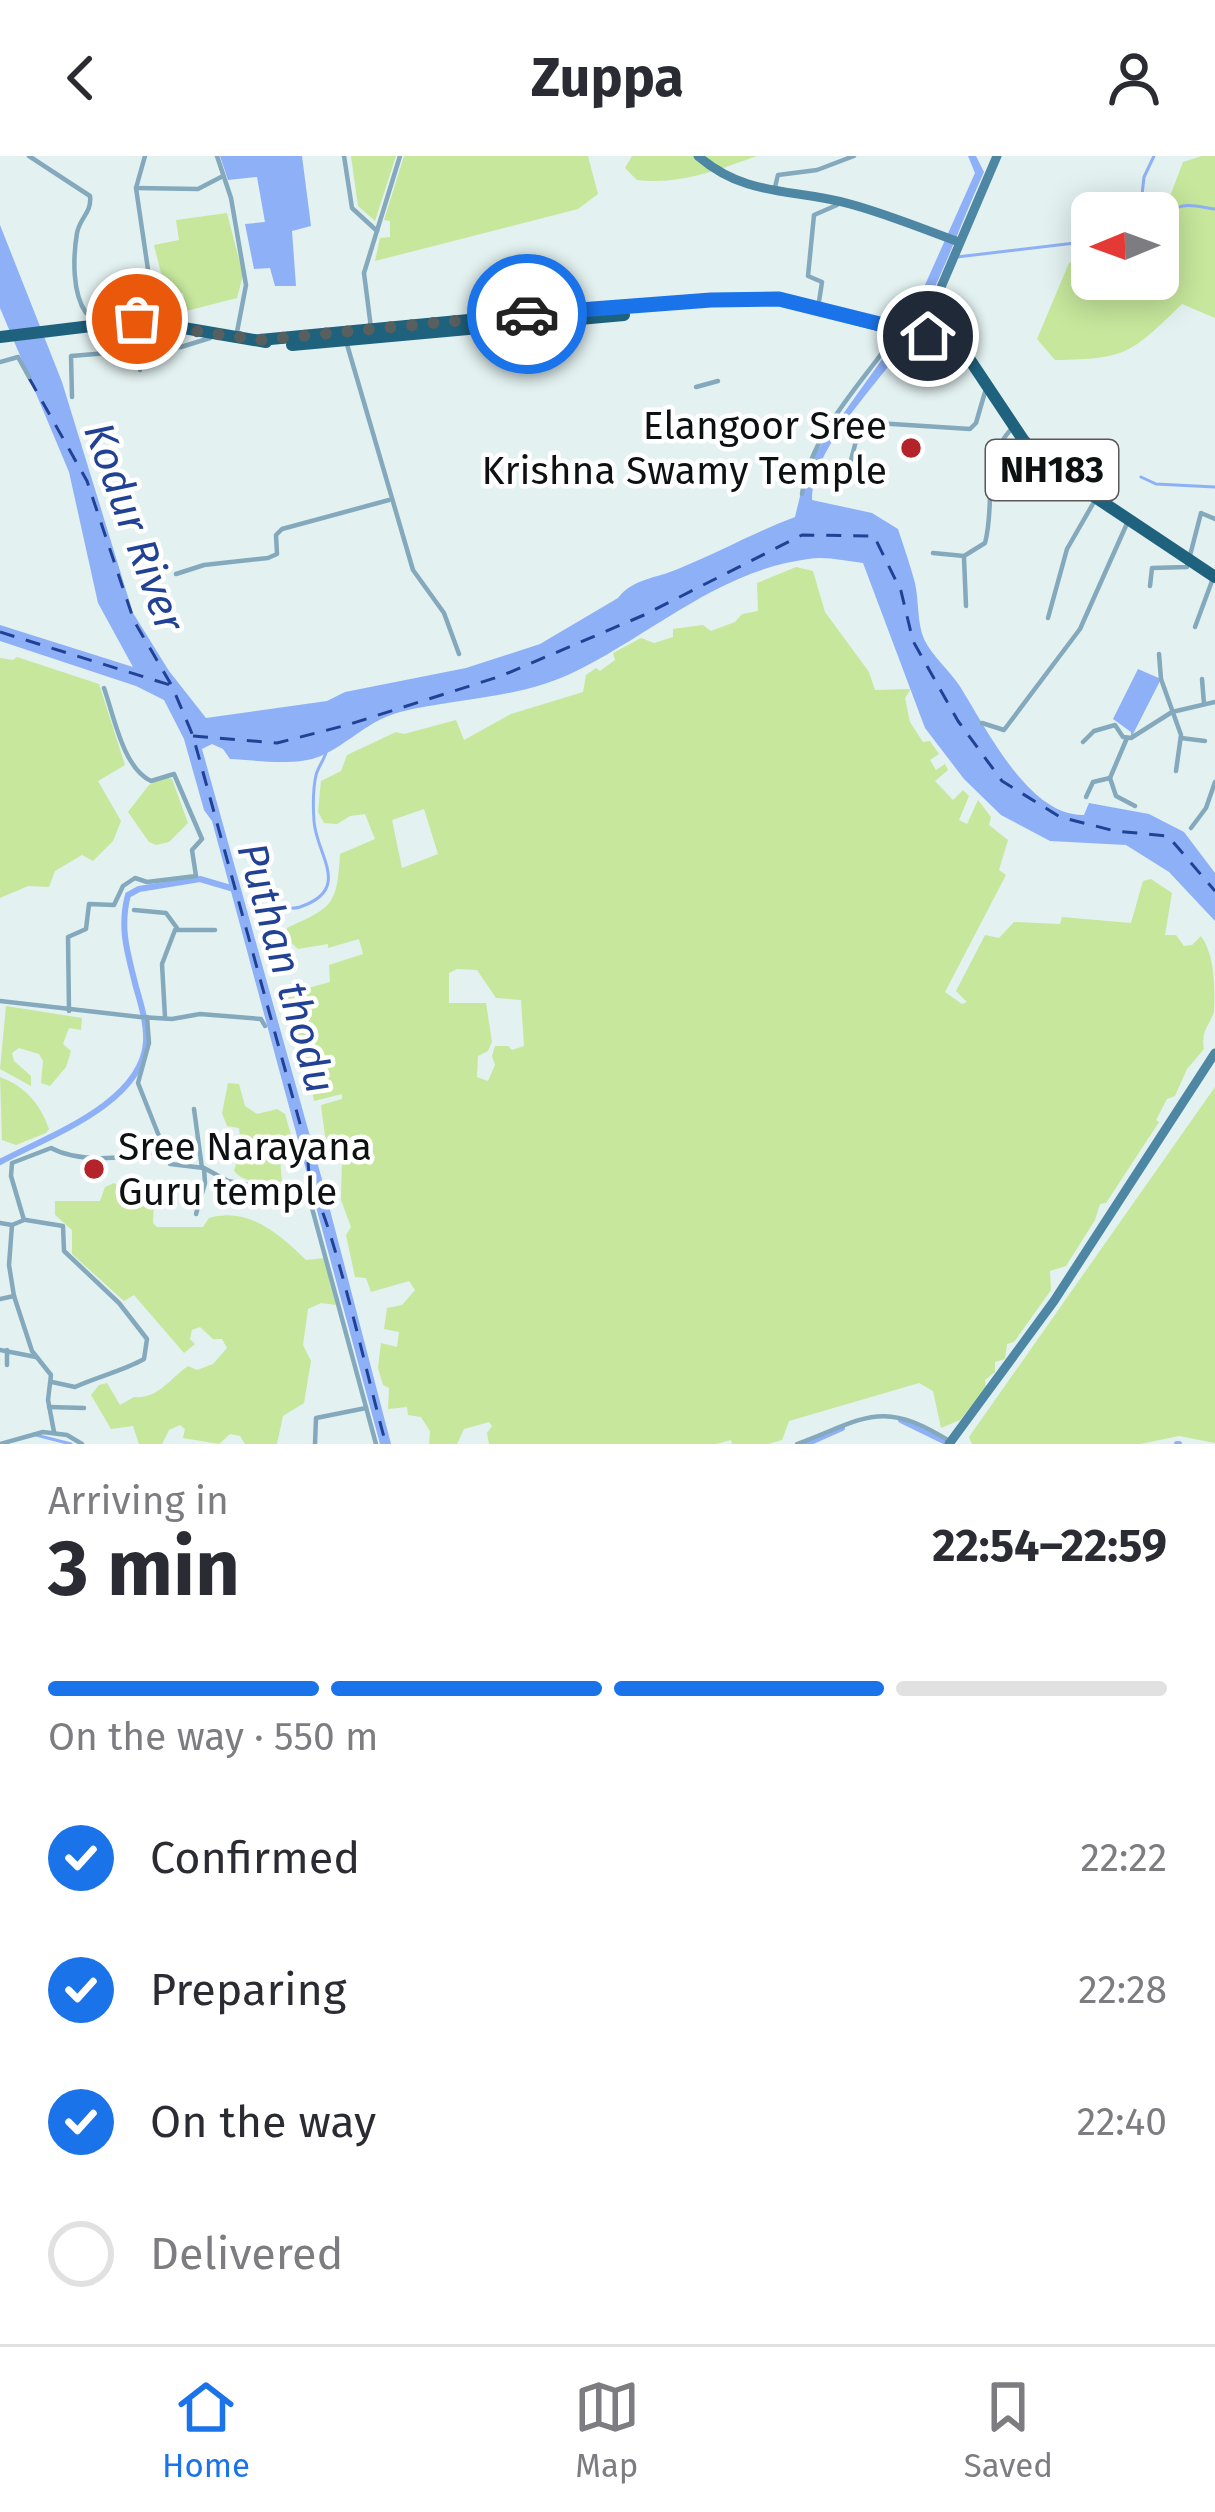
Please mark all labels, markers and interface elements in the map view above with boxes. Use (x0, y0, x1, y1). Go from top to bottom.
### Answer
icon: back (48, 45, 114, 111)
icon: person (1101, 45, 1167, 111)
text: Zuppa (531, 46, 684, 110)
north arrow (1071, 192, 1179, 300)
map controls (1071, 192, 1179, 300)
courier (467, 254, 587, 374)
pin (86, 268, 188, 370)
icon: car (494, 281, 560, 347)
pin (877, 285, 979, 387)
icon: bag (104, 286, 170, 352)
icon: home (895, 303, 961, 369)
place label: Elangoor Sree Krishna Swamy Temple (482, 403, 887, 494)
water label: Kodur River (73, 416, 196, 640)
marker: Elangoor Sree Krishna Swamy Temple (898, 435, 924, 461)
road number: NH183 (986, 440, 1118, 500)
water label: Puthan thodu (226, 837, 346, 1099)
place label: Sree Narayana Guru temple (118, 1124, 372, 1215)
marker: Sree Narayana Guru temple (81, 1156, 107, 1182)
text: Arriving in (48, 1478, 229, 1524)
text: 22:54–22:59 (932, 1519, 1167, 1573)
text: 3 min (48, 1522, 240, 1616)
text: On the way · 550 m (48, 1714, 378, 1760)
icon: check (48, 1825, 114, 1891)
text: Confirmed (150, 1831, 360, 1885)
text: 22:22 (1080, 1835, 1167, 1881)
icon: check (48, 1957, 114, 2023)
text: Preparing (150, 1963, 346, 2017)
text: 22:28 (1078, 1967, 1167, 2013)
icon: check (48, 2089, 114, 2155)
text: On the way (150, 2095, 376, 2149)
text: 22:40 (1077, 2099, 1167, 2145)
text: Delivered (150, 2227, 343, 2281)
tab: Home (162, 2374, 250, 2486)
tab: Map (574, 2374, 640, 2486)
tab: Saved (964, 2374, 1053, 2486)

